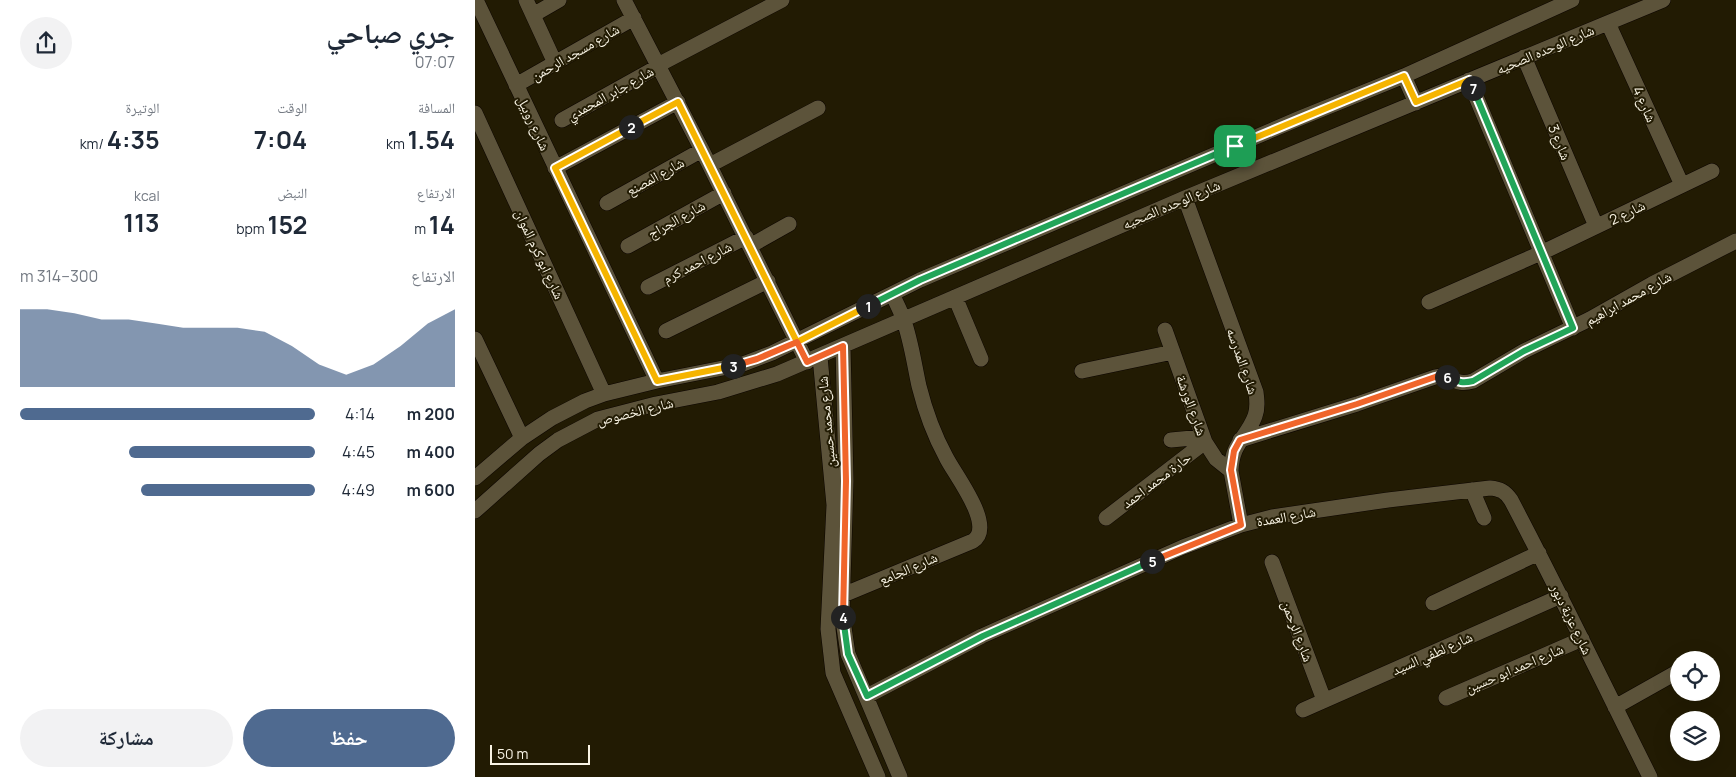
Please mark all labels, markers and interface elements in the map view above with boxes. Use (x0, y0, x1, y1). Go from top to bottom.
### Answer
text: جري صباحي (326, 13, 455, 51)
button: share (20, 17, 72, 69)
street label: شارع مسجد الرحمن (528, 19, 623, 86)
street label: شارع الوحده الصحيه (1493, 20, 1597, 79)
text: 07:07 (415, 51, 455, 73)
street label: شارع جابر المحمدي (563, 61, 658, 127)
pin: 7 (1461, 76, 1485, 100)
text: 7 (1470, 79, 1477, 98)
street label: شارع 4 (1628, 83, 1661, 125)
street label: شارع روبيل (512, 92, 555, 154)
text: الوتيرة (126, 98, 160, 117)
text: الوقت (277, 98, 307, 117)
text: المسافة (418, 98, 455, 117)
pin: 2 (619, 114, 643, 140)
text: 2 (627, 118, 636, 137)
street label: شارع 3 (1543, 121, 1576, 163)
text: 4:35 (107, 122, 160, 157)
text: 7:04 (254, 122, 307, 157)
text: 1.54 (408, 122, 455, 157)
pin (1214, 125, 1256, 167)
icon: arrive (1221, 132, 1249, 160)
text: /km (80, 134, 107, 153)
text: km (386, 134, 408, 153)
street label: شارع المصنع (623, 152, 688, 200)
street label: شارع الوحده الصحيه (1119, 175, 1223, 234)
text: النبض (277, 183, 307, 202)
text: الارتفاع (417, 183, 455, 202)
text: kcal (134, 186, 160, 205)
street label: شارع الجراج (644, 195, 709, 243)
street label: شارع 2 (1606, 195, 1648, 230)
text: 113 (123, 205, 160, 240)
street label: شارع ابو كرم الموان (510, 206, 569, 302)
text: 152 (268, 207, 307, 242)
text: 14 (429, 207, 455, 242)
text: bpm (236, 219, 268, 238)
text: m (414, 219, 429, 238)
street label: شارع احمد كرم (659, 236, 735, 288)
text: 300–314 m (20, 265, 98, 287)
text: الارتفاع (411, 265, 455, 287)
street label: شارع محمد ابراهيم (1581, 266, 1675, 330)
pin: 1 (855, 294, 881, 318)
text: 1 (865, 297, 872, 316)
street label: شارع المدرسه (1222, 325, 1263, 397)
pin: 3 (721, 354, 745, 378)
text: 3 (729, 357, 738, 376)
pin: 6 (1435, 364, 1459, 390)
text: 6 (1443, 368, 1452, 387)
street label: شارع الورشة (1171, 372, 1212, 438)
street label: شارع محمد حسين (813, 375, 840, 469)
street label: شارع الخصوص (595, 392, 675, 431)
text: 4:14 (345, 403, 375, 425)
text: 200 m (407, 403, 455, 425)
text: 4:45 (342, 441, 375, 463)
text: 400 m (407, 441, 455, 463)
street label: حارة محمد احمد (1118, 448, 1195, 512)
text: 4:49 (342, 479, 375, 501)
text: 600 m (406, 479, 455, 501)
street label: شارع العمدة (1255, 501, 1317, 532)
street label: شارع الجامع (876, 547, 940, 590)
pin: 5 (1139, 548, 1165, 574)
text: 5 (1148, 552, 1157, 571)
street label: شارع عزبة دبور (1545, 579, 1597, 658)
street label: شارع الرحمن (1277, 598, 1318, 665)
pin: 4 (831, 604, 855, 630)
text: 4 (839, 608, 848, 627)
street label: شارع لطفي السيد (1389, 627, 1476, 682)
street label: شارع احمد ابو حسين (1462, 639, 1566, 698)
map controls (1670, 651, 1720, 761)
button: locate (1670, 651, 1720, 701)
button: مشاركة (20, 709, 233, 767)
button: حفظ (243, 709, 455, 767)
button: layers (1670, 711, 1720, 761)
scale bar (490, 742, 590, 765)
text: 50 m (497, 744, 528, 763)

